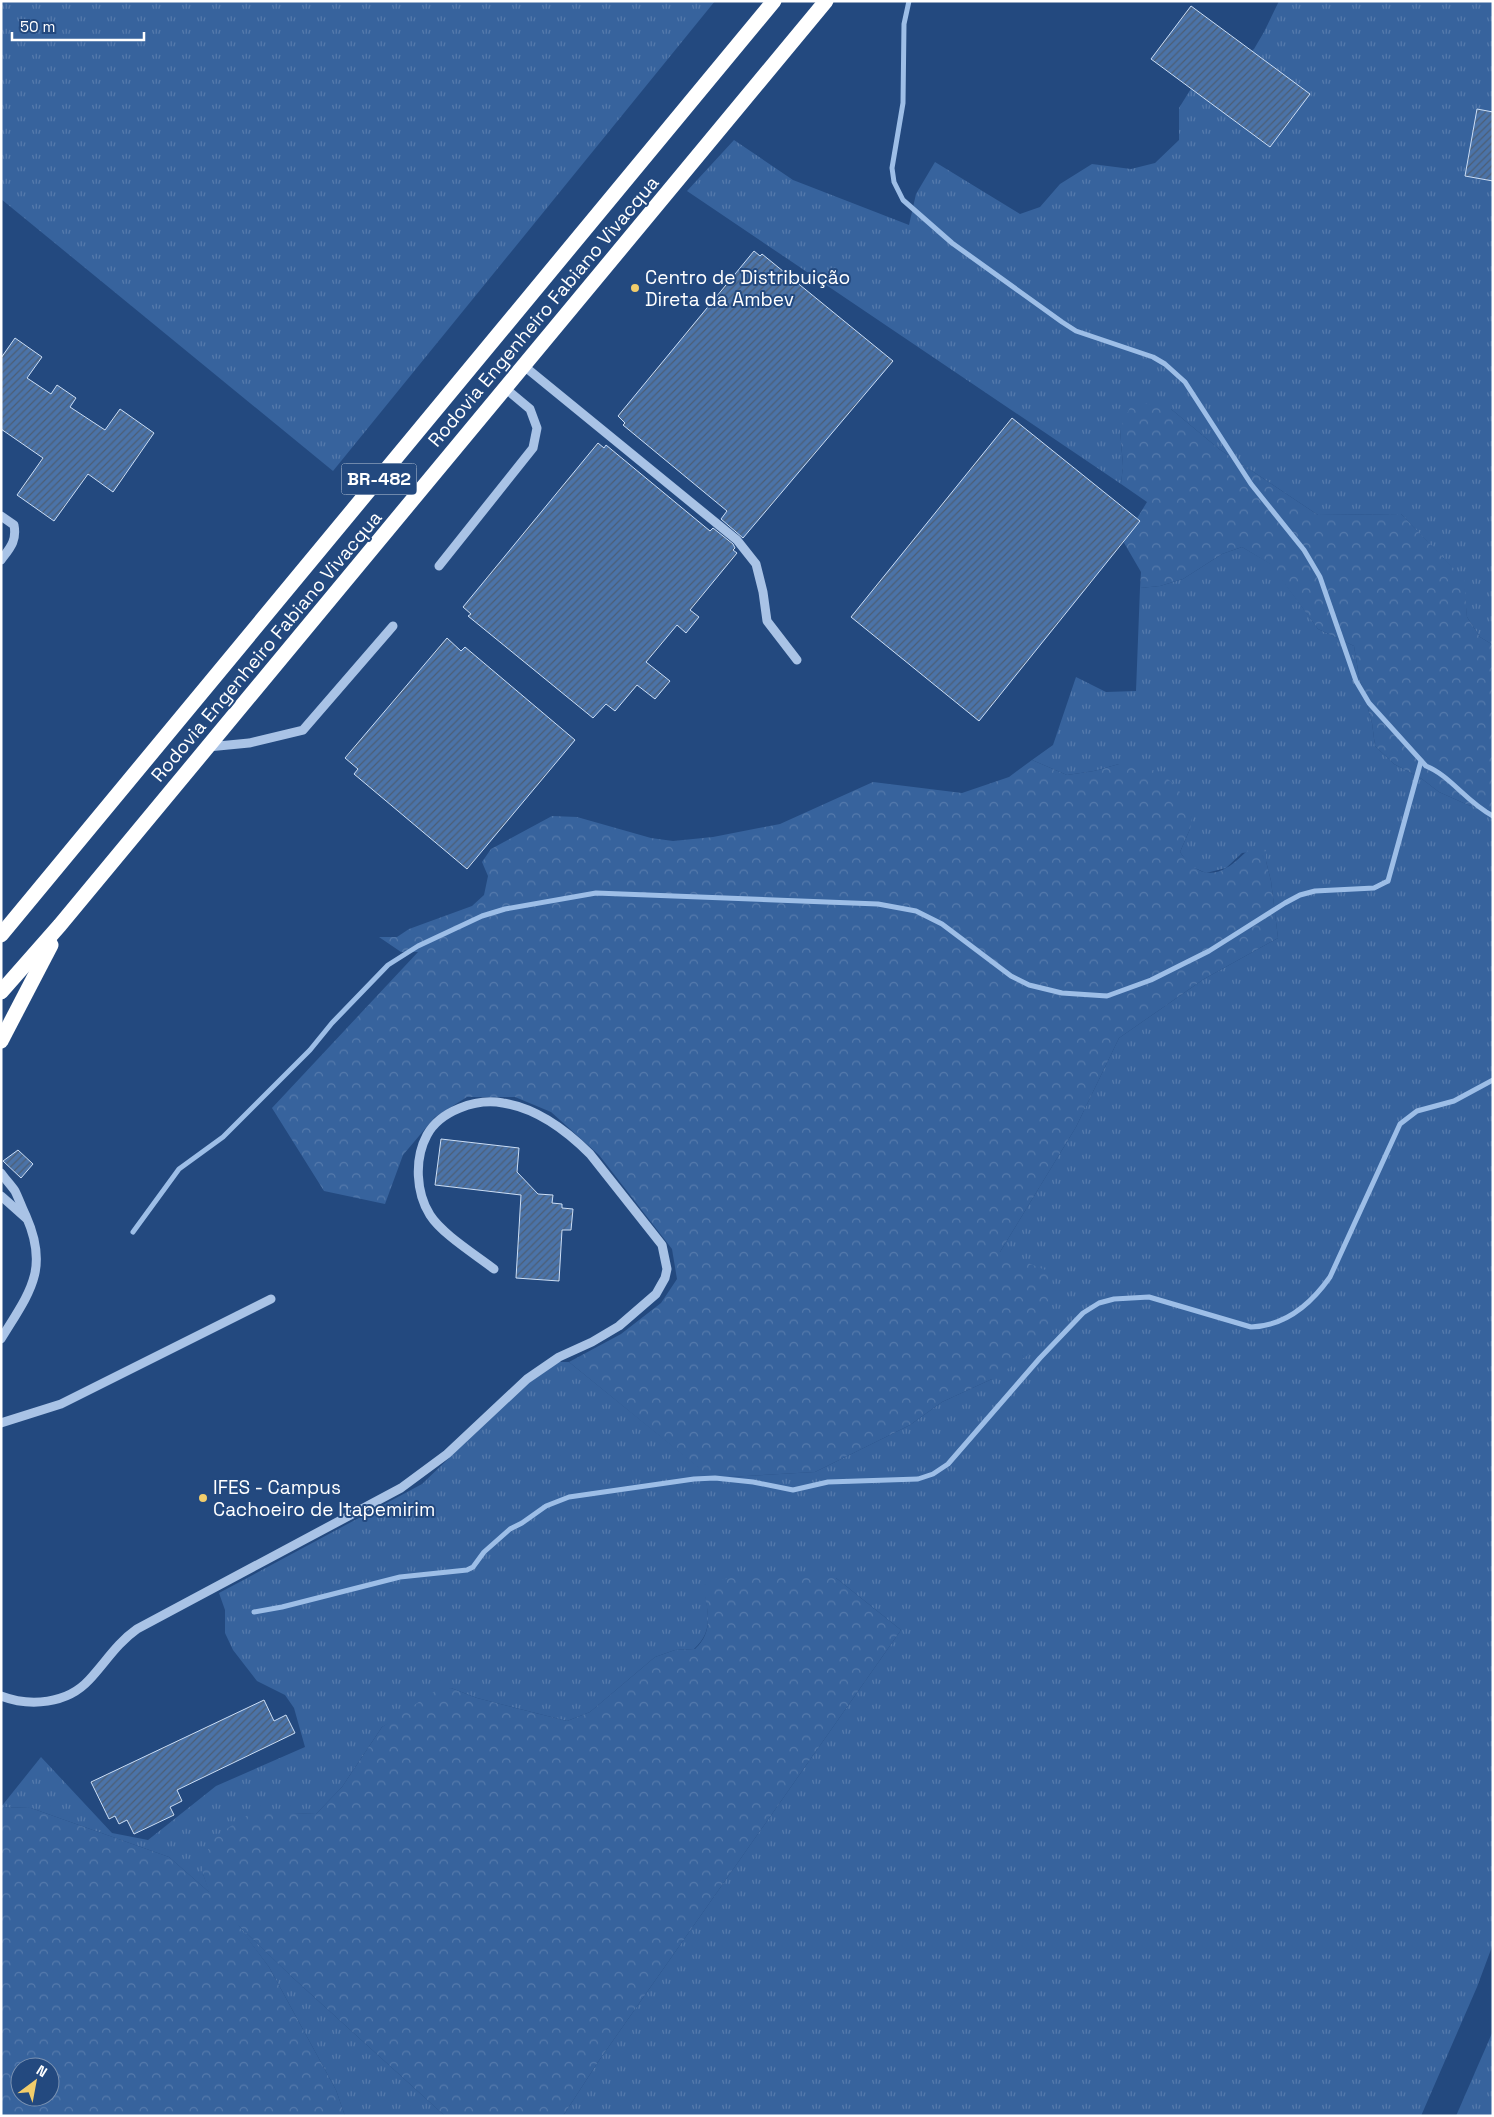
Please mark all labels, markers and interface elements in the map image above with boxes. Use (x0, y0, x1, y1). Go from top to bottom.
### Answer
scale bar (12, 10, 145, 42)
text: 50 m (20, 17, 55, 36)
street label: Rodovia Engenheiro Fabiano Vivacqua (422, 171, 664, 452)
place label: Centro de Distribuição Direta da Ambev (645, 265, 850, 312)
marker: Centro de Distribuição Direta da Ambev (629, 282, 641, 294)
road number: BR-482 (342, 464, 416, 494)
street label: Rodovia Engenheiro Fabiano Vivacqua (145, 506, 387, 787)
place label: IFES - Campus Cachoeiro de Itapemirim (213, 1475, 435, 1522)
marker: IFES - Campus Cachoeiro de Itapemirim (197, 1492, 209, 1504)
north arrow (10, 2057, 60, 2107)
text: N (33, 2061, 51, 2081)

